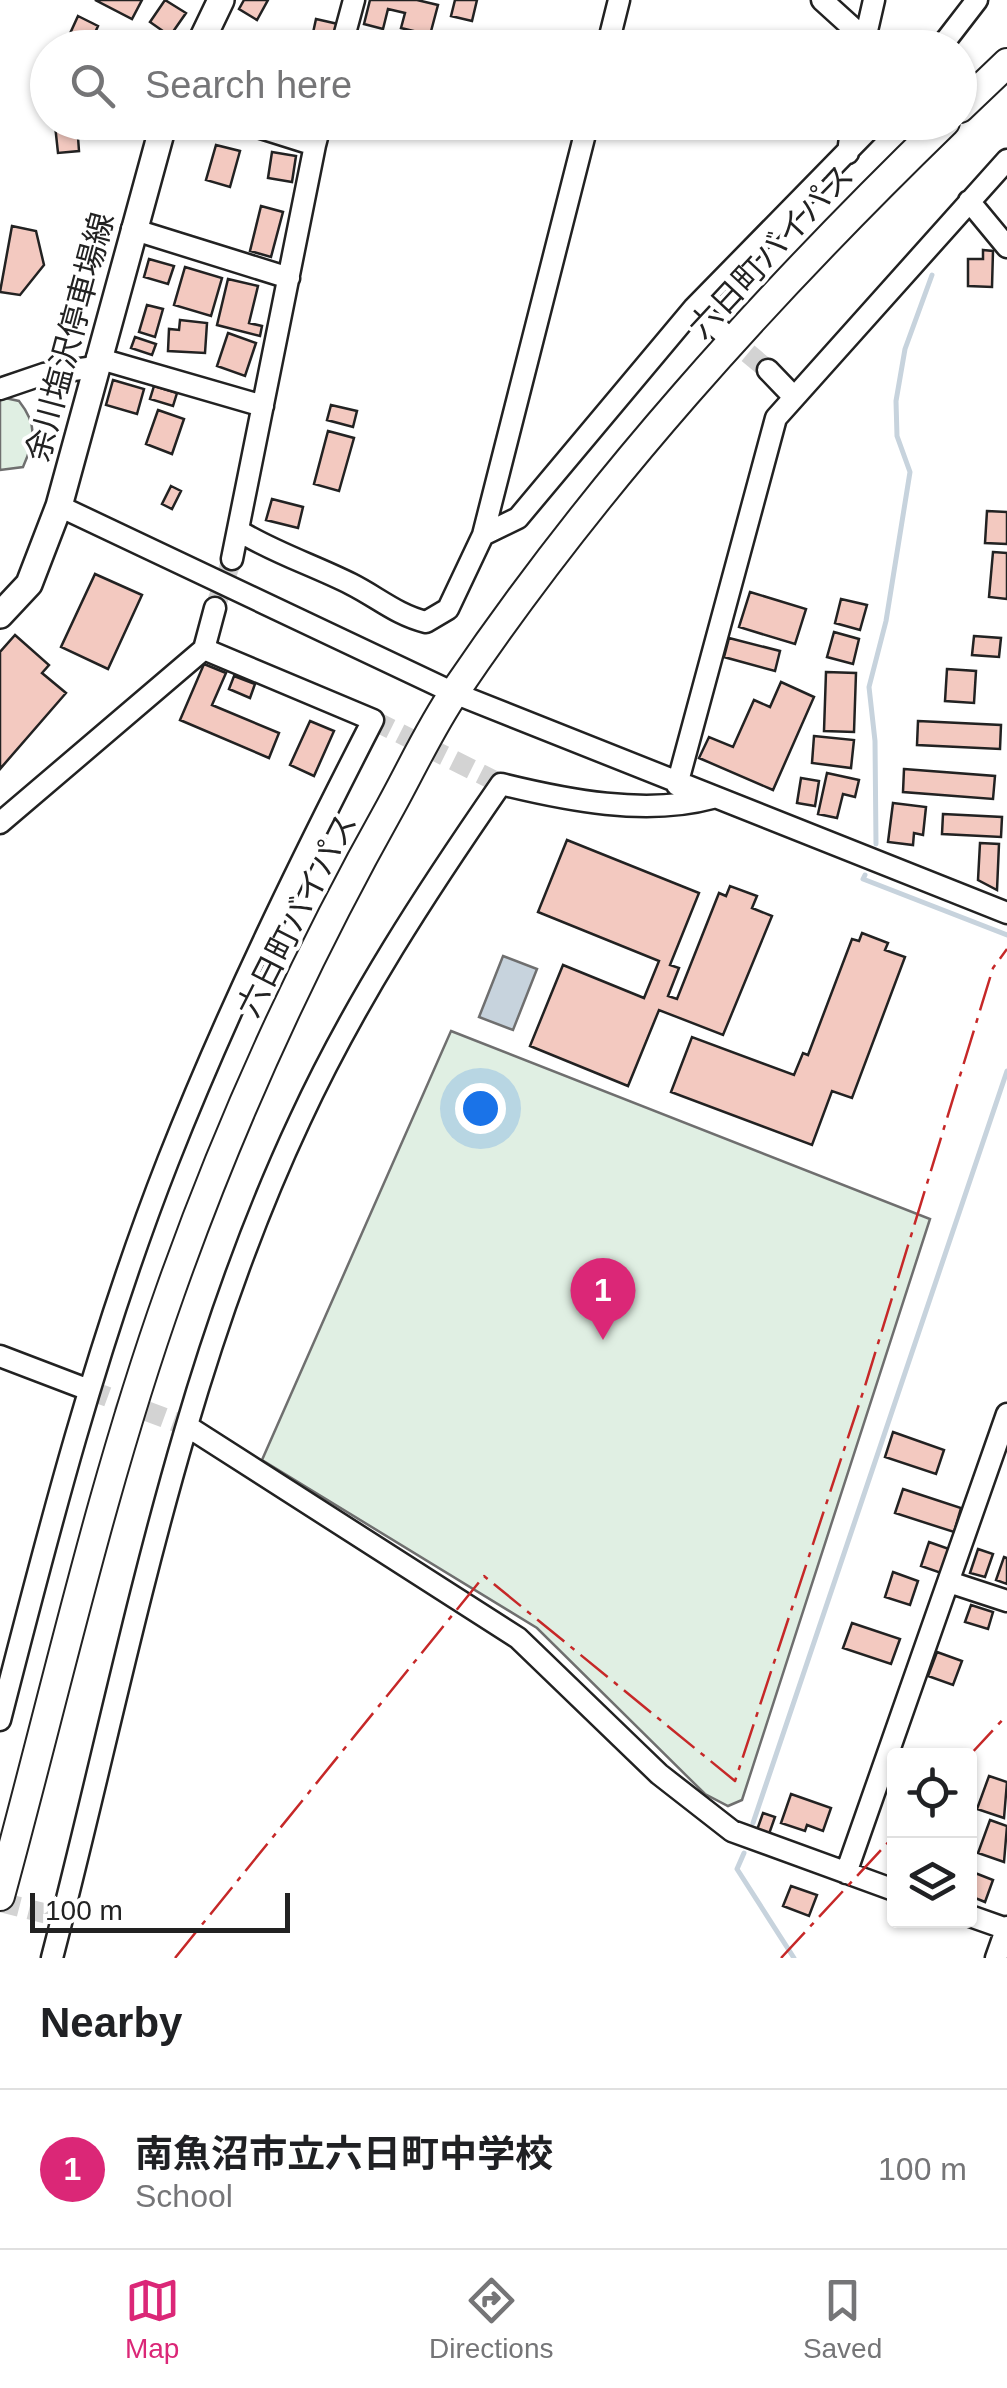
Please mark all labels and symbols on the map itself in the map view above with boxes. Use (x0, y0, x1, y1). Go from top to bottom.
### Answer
street label: 六日町バイパス (682, 157, 860, 345)
street label: 余川塩沢停車場線 (19, 209, 121, 465)
street label: 六日町バイパス (230, 807, 364, 1023)
your location (455, 1083, 506, 1134)
pin: 1 (570, 1258, 636, 1340)
scale bar (30, 1888, 290, 1932)

